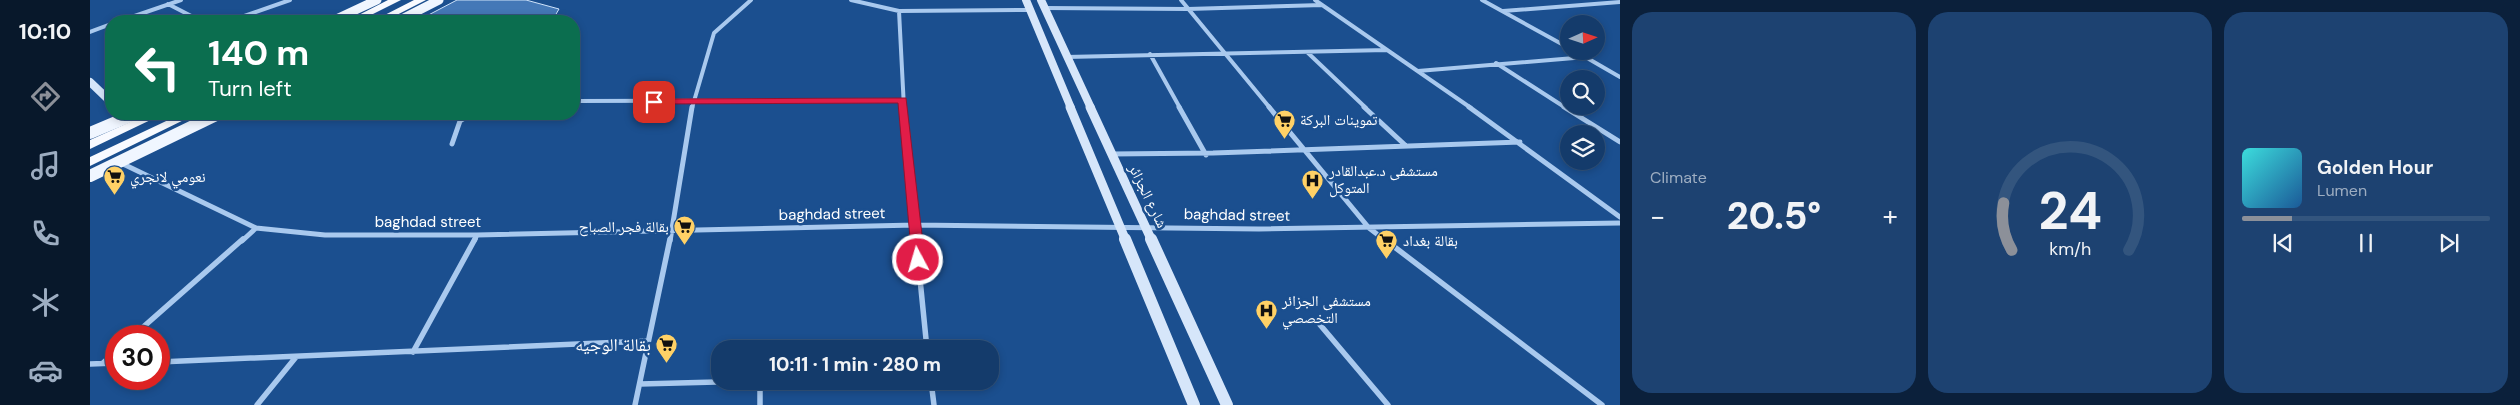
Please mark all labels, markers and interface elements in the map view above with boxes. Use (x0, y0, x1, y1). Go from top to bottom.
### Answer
north arrow (1560, 15, 1605, 60)
map controls (1560, 15, 1605, 170)
text: 10:10 (19, 17, 71, 46)
text: 140 m (208, 30, 309, 76)
icon: left (125, 35, 190, 100)
button: search (1560, 70, 1605, 115)
text: Turn left (208, 74, 292, 103)
icon: directions (28, 79, 63, 114)
pin (633, 81, 675, 123)
icon: arrive (640, 88, 668, 116)
supermarket icon: تموينات البركة (1272, 108, 1296, 139)
place label: تموينات البركة (1300, 110, 1378, 130)
button: layers (1560, 125, 1605, 170)
icon: music (28, 148, 63, 183)
text: Golden Hour (2317, 155, 2433, 180)
street label: شارع الجزائر (1123, 160, 1172, 232)
place label: مستشفى د.عبدالقادر المتوكل (1328, 161, 1438, 198)
supermarket icon: نعومي لانجري (102, 165, 126, 196)
place label: نعومي لانجري (130, 167, 206, 189)
text: Climate (1650, 167, 1707, 188)
hospital icon: مستشفى د.عبدالقادر المتوكل (1301, 168, 1325, 199)
text: 24 (2038, 177, 2102, 245)
text: Lumen (2317, 180, 2367, 201)
text: 20.5° (1727, 191, 1821, 241)
text: − (1650, 198, 1665, 235)
text: + (1883, 198, 1898, 235)
street label: baghdad street (779, 203, 886, 225)
street label: baghdad street (1184, 204, 1291, 226)
street label: baghdad street (375, 212, 481, 232)
supermarket icon: بقالة فجر الصباح (673, 215, 697, 246)
icon: phone (28, 216, 63, 251)
place label: بقالة فجر الصباح (579, 217, 669, 237)
supermarket icon: بقالة بغداد (1375, 229, 1399, 260)
icon: previous (2269, 229, 2297, 257)
icon: pause (2352, 229, 2380, 257)
icon: next (2435, 229, 2463, 257)
place label: بقالة بغداد (1403, 231, 1458, 251)
position arrow (891, 233, 943, 285)
text: km/h (2049, 237, 2091, 261)
icon: climate (28, 285, 63, 320)
place label: مستشفى الجزائر التخصصي (1281, 291, 1371, 330)
hospital icon: مستشفى الجزائر التخصصي (1254, 298, 1278, 329)
speed limit sign: 30 (105, 325, 170, 390)
place label: بقالة الوجيه (575, 333, 651, 357)
supermarket icon: بقالة الوجيه (655, 333, 679, 364)
text: 10:11 · 1 min · 280 m (769, 352, 941, 377)
icon: car (28, 353, 63, 388)

